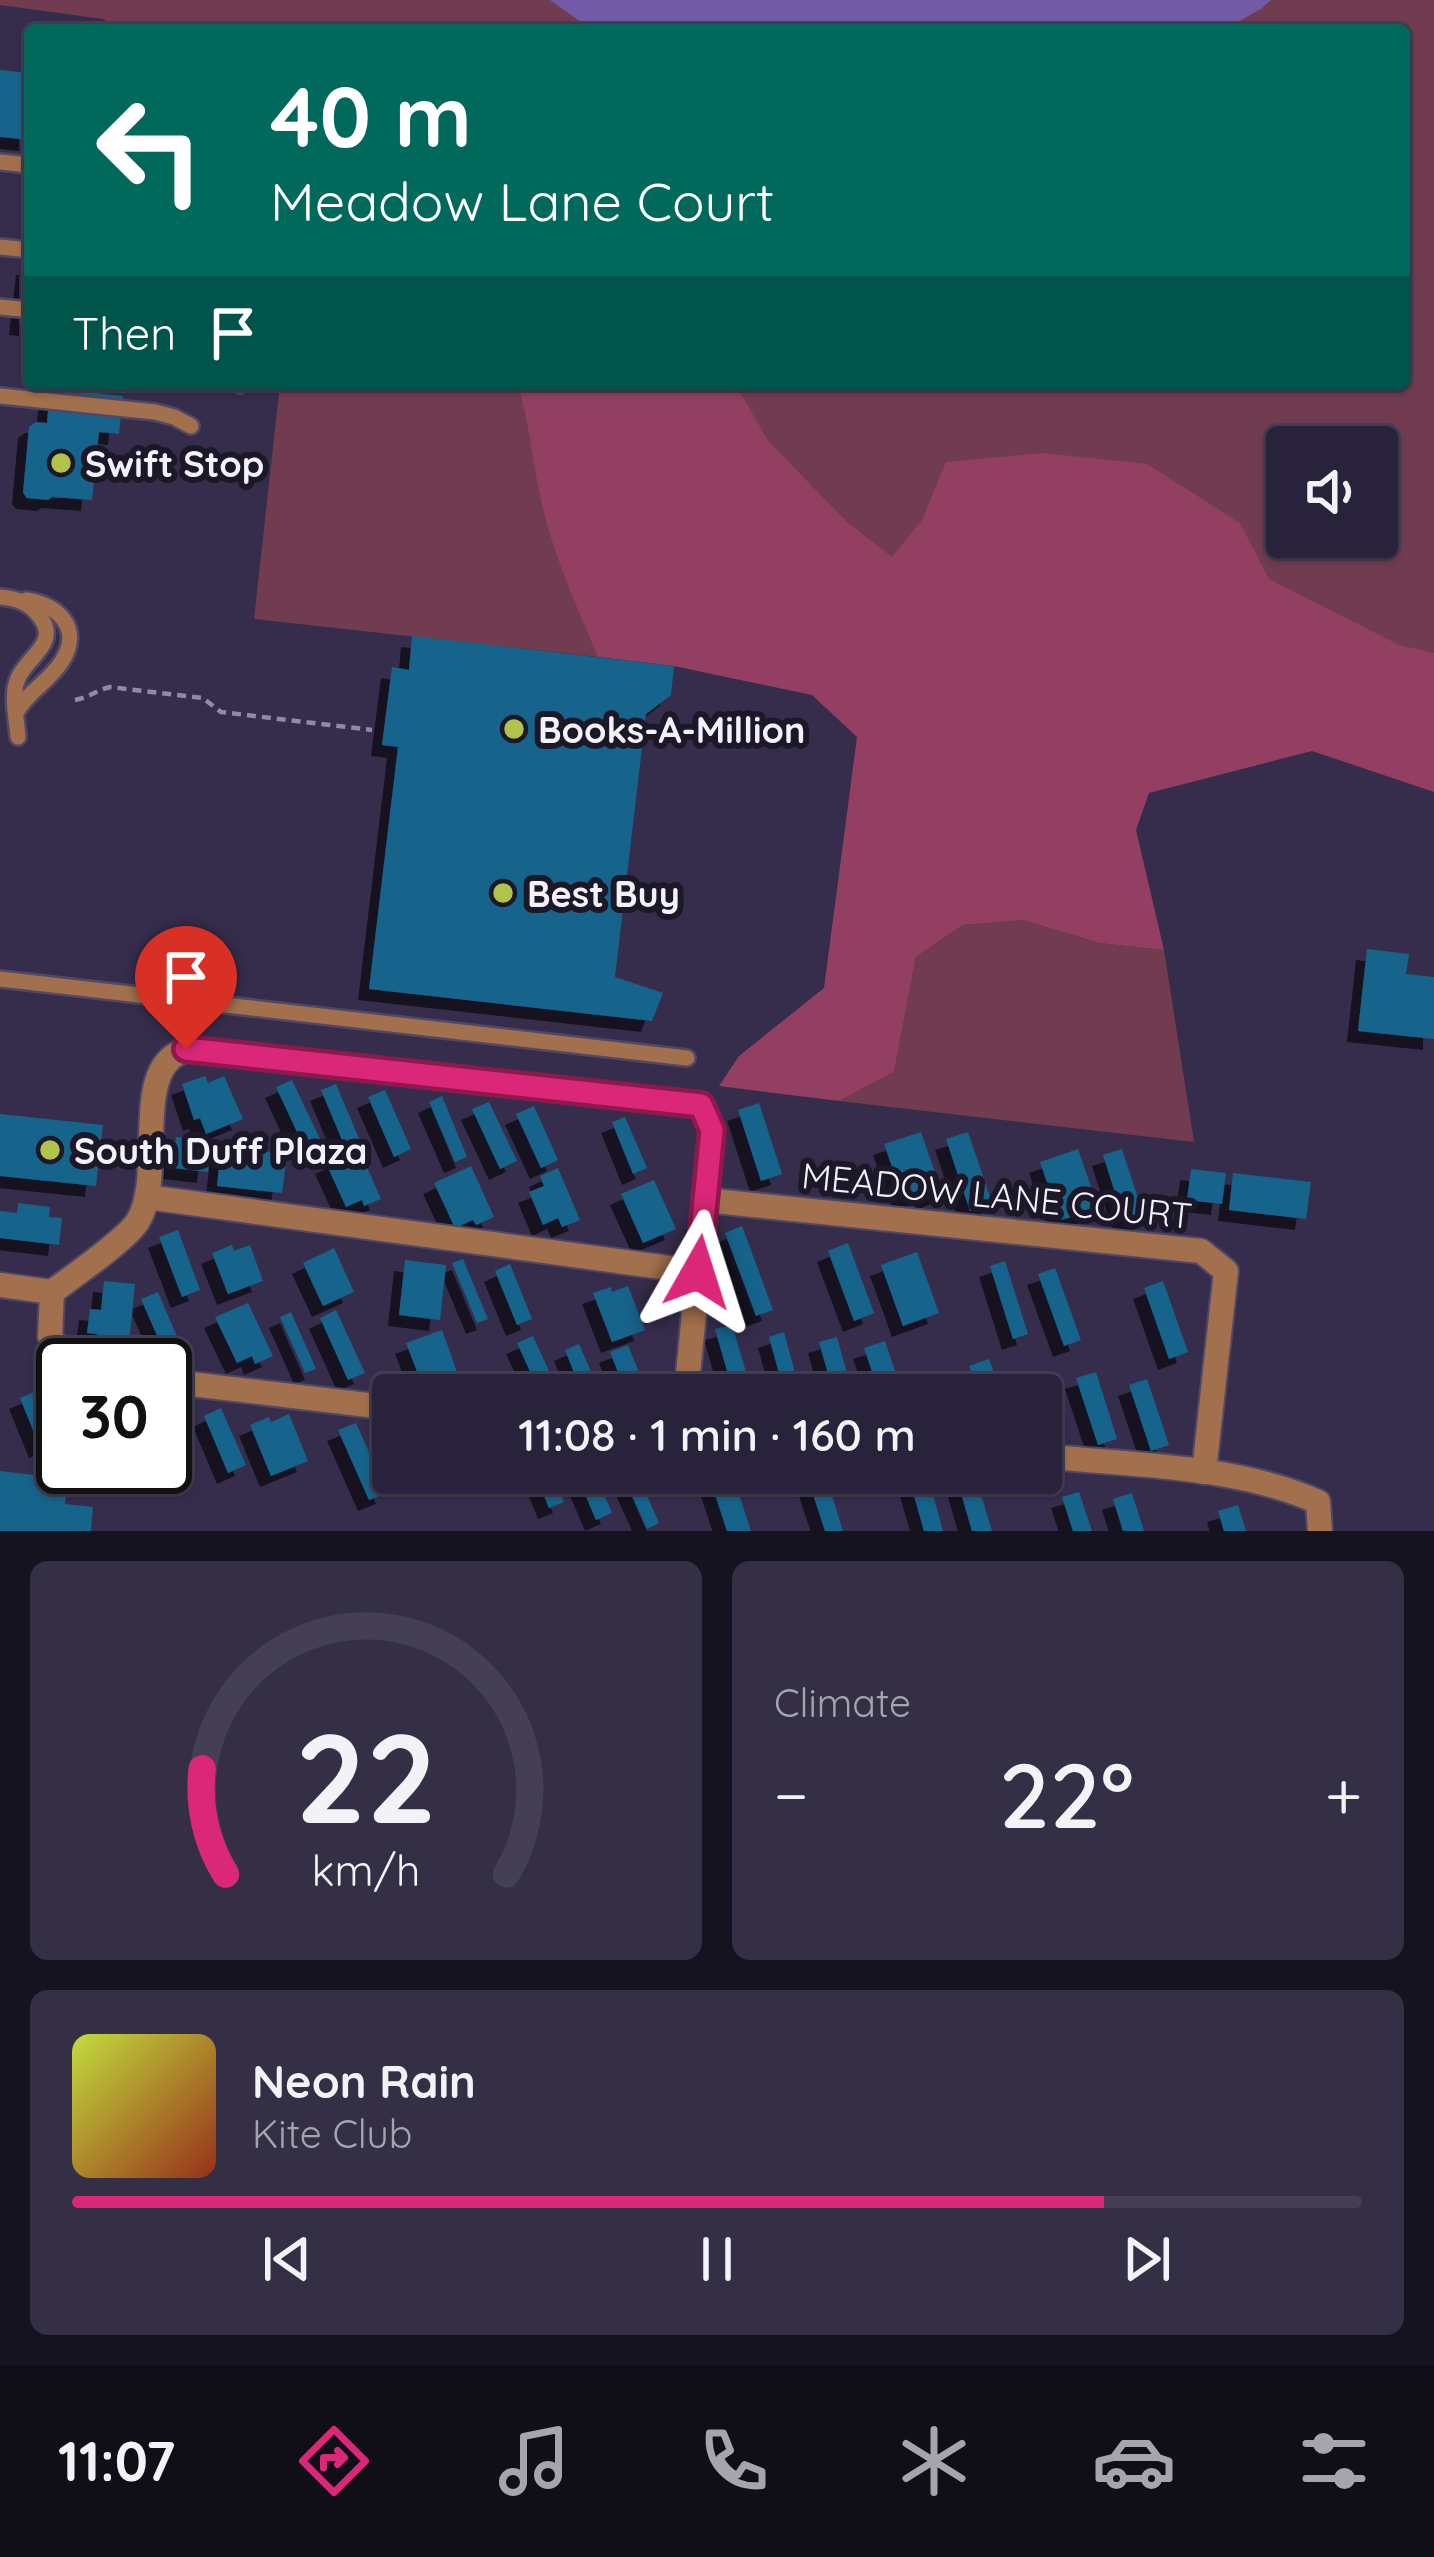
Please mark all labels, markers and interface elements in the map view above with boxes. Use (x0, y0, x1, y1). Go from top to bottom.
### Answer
text: 40 m (270, 63, 472, 168)
icon: left (72, 72, 228, 228)
text: Meadow Lane Court (270, 167, 774, 235)
icon: arrive (200, 300, 266, 366)
text: Then (72, 305, 176, 361)
map controls (1266, 426, 1398, 558)
button: sound (1266, 426, 1398, 558)
place label: Swift Stop (85, 441, 264, 486)
marker: Swift Stop (48, 450, 74, 476)
place label: Books-A-Million (538, 707, 805, 752)
marker: Books-A-Million (501, 716, 527, 742)
place label: Best Buy (527, 871, 680, 916)
marker: Best Buy (490, 880, 516, 906)
pin (135, 926, 237, 1049)
icon: arrive (153, 944, 219, 1010)
place label: South Duff Plaza (74, 1128, 367, 1173)
marker: South Duff Plaza (37, 1137, 63, 1163)
street label: MEADOW LANE COURT (800, 1152, 1194, 1238)
position arrow (635, 1209, 761, 1335)
speed limit sign: 30 (36, 1338, 192, 1494)
text: 11:08 · 1 min · 160 m (518, 1406, 916, 1462)
text: Climate (774, 1678, 911, 1727)
text: 22 (295, 1698, 437, 1854)
text: 22° (999, 1738, 1134, 1851)
text: − (774, 1753, 808, 1836)
text: + (1325, 1753, 1362, 1836)
text: km/h (312, 1842, 420, 1896)
text: Neon Rain (252, 2053, 476, 2109)
text: Kite Club (252, 2109, 412, 2158)
icon: previous (254, 2226, 320, 2292)
icon: pause (684, 2226, 750, 2292)
icon: next (1114, 2226, 1180, 2292)
icon: directions (292, 2419, 376, 2503)
icon: music (492, 2419, 576, 2503)
icon: phone (692, 2419, 776, 2503)
icon: climate (892, 2419, 976, 2503)
icon: car (1092, 2419, 1176, 2503)
icon: filters (1292, 2419, 1376, 2503)
text: 11:07 (58, 2427, 175, 2495)

